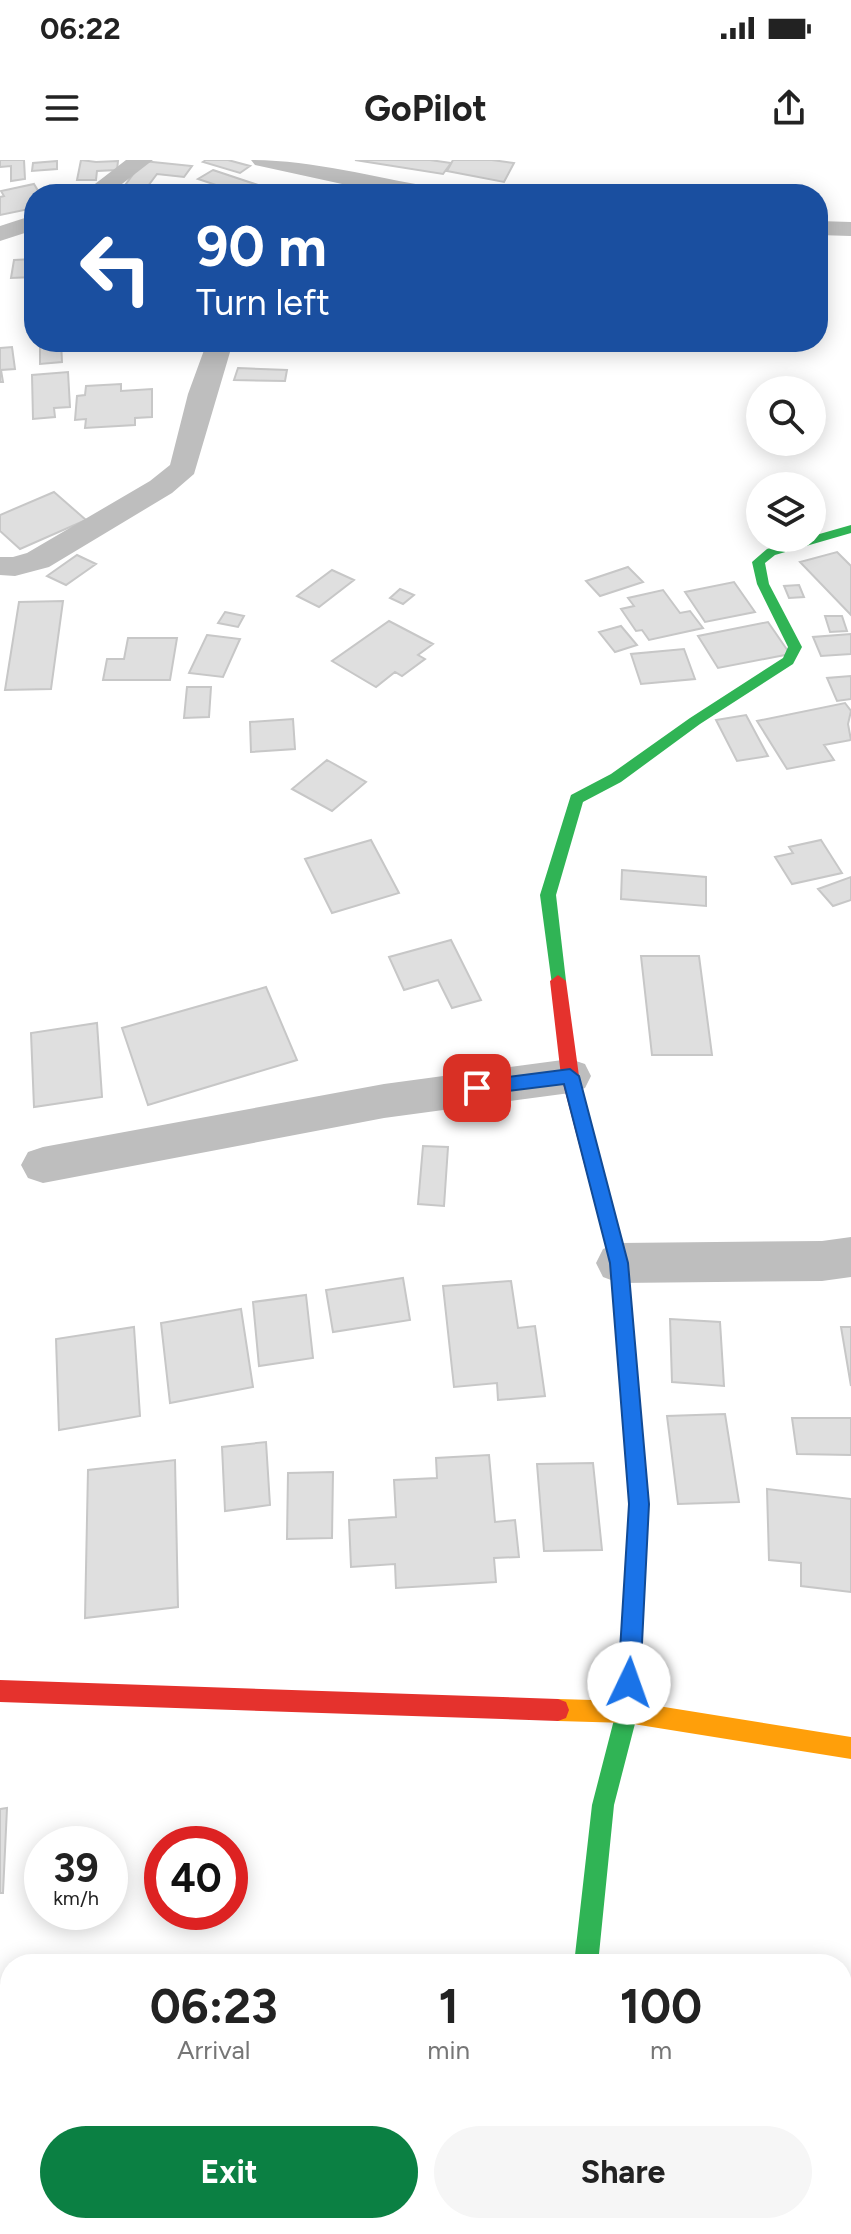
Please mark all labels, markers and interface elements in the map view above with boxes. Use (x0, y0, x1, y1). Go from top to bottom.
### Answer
text: 06:22 (40, 10, 121, 47)
icon: menu (40, 86, 84, 130)
icon: share (767, 86, 811, 130)
text: GoPilot (364, 87, 487, 130)
text: 90 m (196, 213, 327, 280)
icon: left (64, 216, 168, 320)
text: Turn left (196, 281, 330, 324)
map controls (746, 376, 826, 552)
button: search (746, 376, 826, 456)
button: layers (746, 472, 826, 552)
pin (443, 1054, 511, 1122)
icon: arrive (455, 1066, 499, 1110)
position arrow (587, 1641, 671, 1725)
speed limit sign: 40 (144, 1826, 248, 1930)
text: 39 (53, 1844, 99, 1892)
text: km/h (53, 1886, 99, 1910)
text: 06:23 (150, 1977, 278, 2035)
text: 1 (439, 1977, 459, 2035)
text: 100 (620, 1977, 702, 2035)
text: Arrival (177, 2034, 250, 2066)
text: min (427, 2034, 470, 2066)
text: m (650, 2034, 672, 2066)
button: Exit (40, 2126, 418, 2218)
button: Share (434, 2126, 812, 2218)

